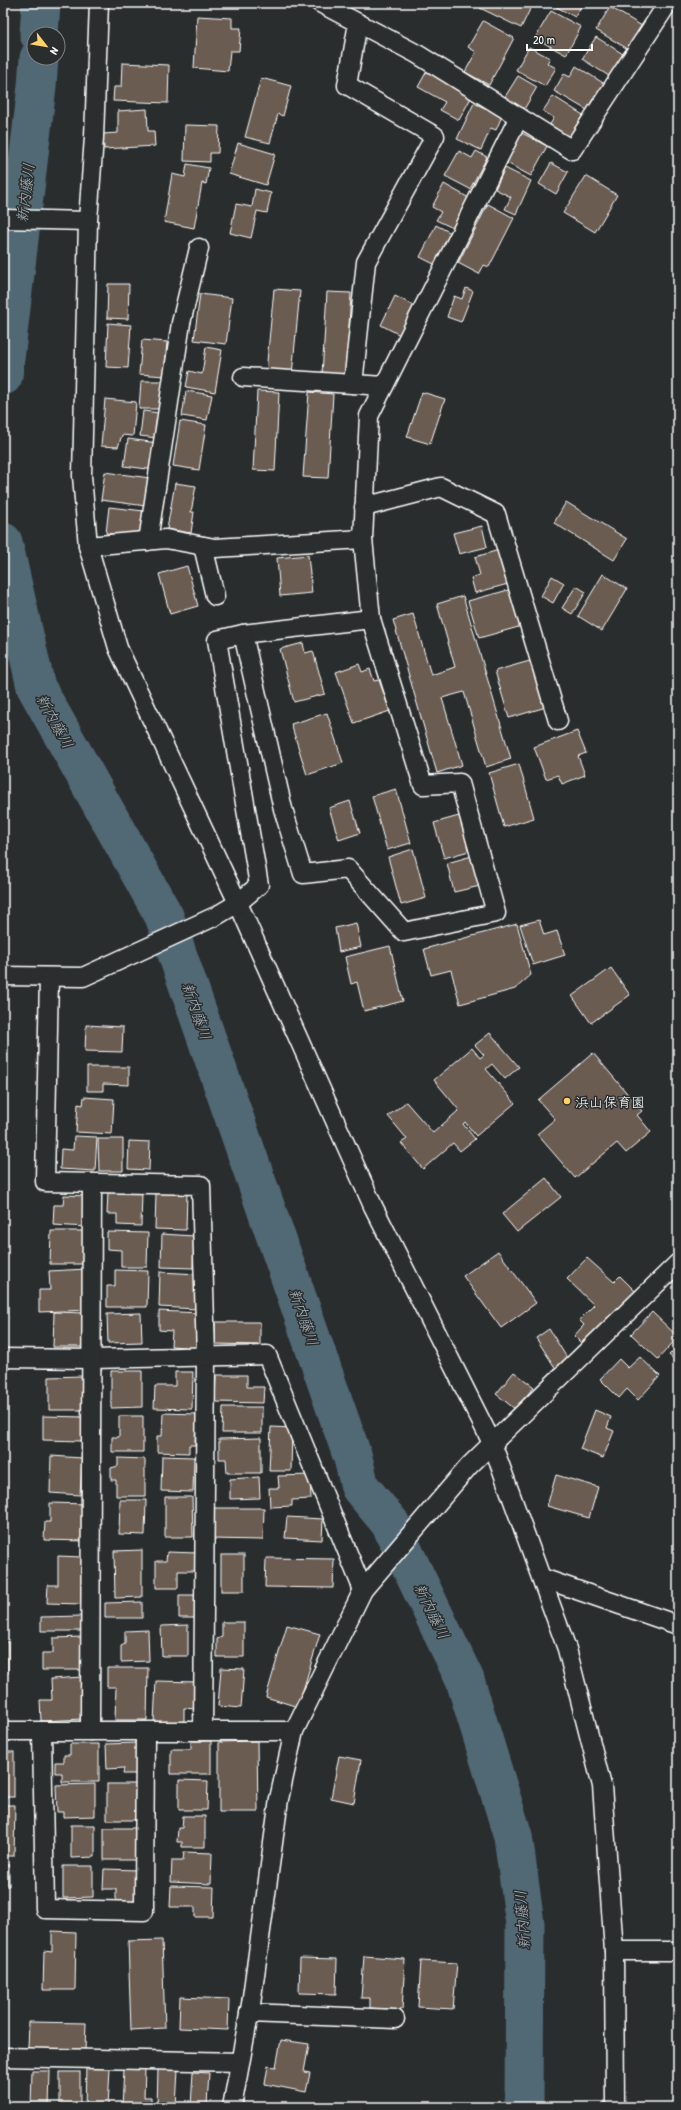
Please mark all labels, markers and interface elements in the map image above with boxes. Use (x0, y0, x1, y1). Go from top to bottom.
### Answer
north arrow (26, 26, 66, 66)
scale bar (527, 26, 592, 52)
text: 20 m (533, 31, 555, 48)
text: N (47, 45, 62, 57)
water label: 新内藤川 (11, 162, 39, 224)
water label: 新内藤川 (31, 690, 79, 752)
water label: 新内藤川 (177, 979, 217, 1043)
place label: 浜山保育園 (575, 1092, 645, 1111)
marker: 浜山保育園 (562, 1096, 572, 1106)
water label: 新内藤川 (284, 1285, 324, 1349)
water label: 新内藤川 (409, 1579, 455, 1643)
water label: 新内藤川 (509, 1889, 535, 1951)

